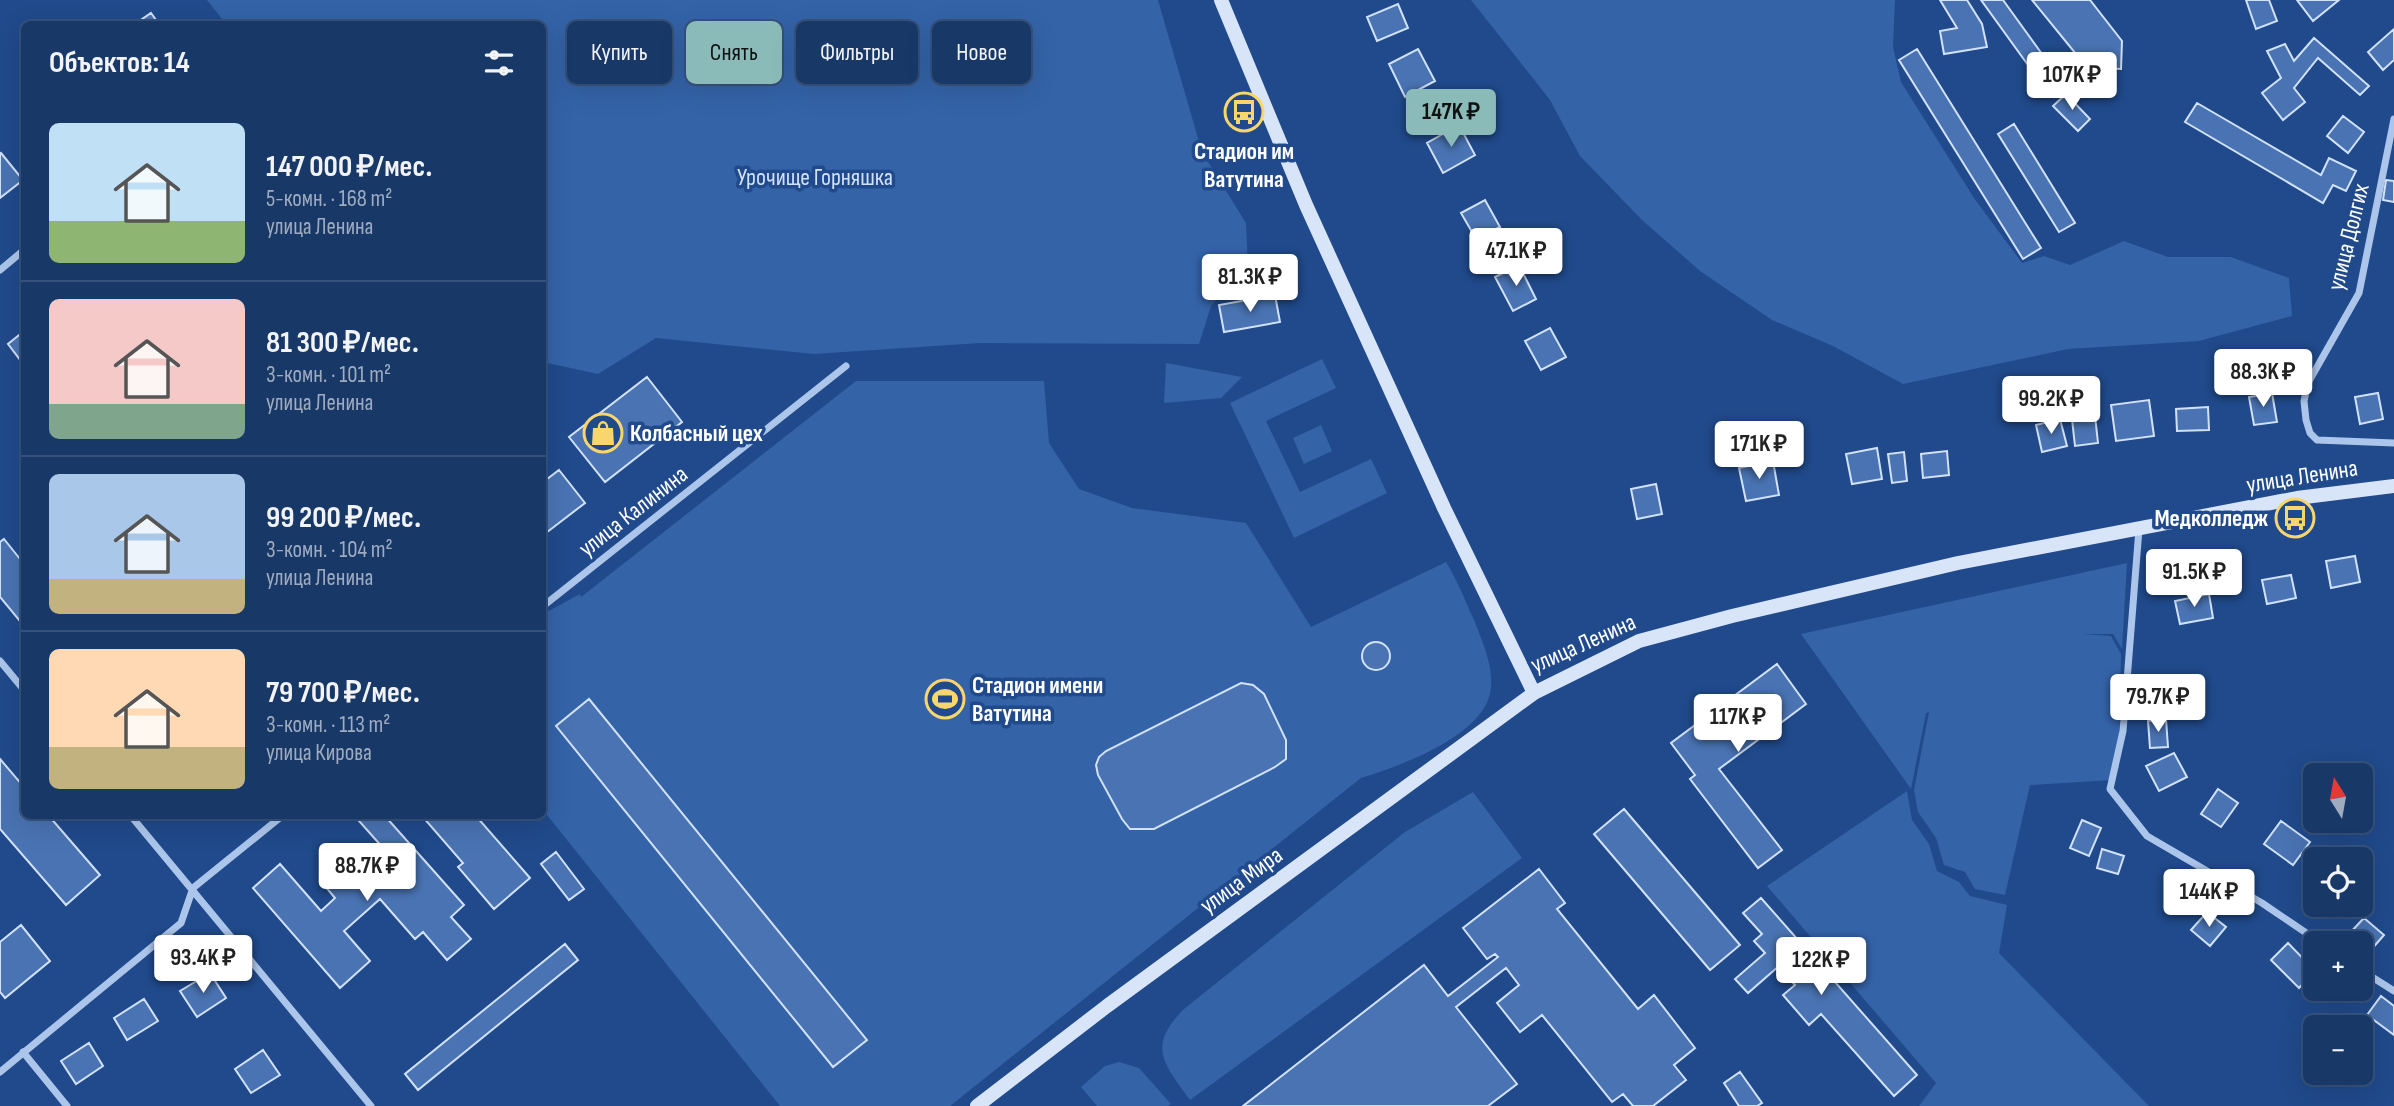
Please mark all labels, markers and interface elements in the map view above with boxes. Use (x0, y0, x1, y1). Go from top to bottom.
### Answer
chip: Купить (567, 21, 672, 84)
chip: Снять (686, 21, 782, 84)
chip: Фильтры (796, 21, 918, 84)
chip: Новое (932, 21, 1031, 84)
icon: filters (480, 44, 518, 82)
text: Объектов: 14 (49, 45, 190, 81)
pin: 107K ₽ (2015, 52, 2129, 112)
text: 107K ₽ (2043, 61, 2101, 89)
pin: 147K ₽ (1394, 90, 1508, 149)
bus stop icon: Стадион им Ватутина (1223, 91, 1265, 133)
text: 147K ₽ (1422, 98, 1480, 126)
place label: Стадион им Ватутина (1194, 137, 1294, 194)
text: 147 000 ₽/мес. (266, 149, 432, 185)
icon: home (105, 151, 189, 235)
park label: Урочище Горняшка (737, 163, 893, 192)
street label: улица Долгих (2321, 181, 2376, 293)
text: 5-комн. · 168 m² (266, 185, 393, 213)
text: улица Ленина (266, 213, 373, 241)
pin: 47.1K ₽ (1451, 229, 1581, 288)
text: 47.1K ₽ (1485, 237, 1547, 265)
pin: 81.3K ₽ (1185, 254, 1315, 314)
text: 81.3K ₽ (1218, 263, 1282, 291)
text: 81 300 ₽/мес. (266, 325, 419, 361)
icon: home (105, 327, 189, 411)
pin: 88.3K ₽ (2198, 350, 2328, 409)
text: 88.3K ₽ (2230, 358, 2296, 386)
text: 3-комн. · 101 m² (266, 361, 391, 389)
pin: 99.2K ₽ (1986, 376, 2116, 436)
text: 99.2K ₽ (2018, 385, 2084, 413)
text: улица Ленина (266, 389, 373, 417)
shop icon: Колбасный цех (582, 412, 624, 454)
place label: Колбасный цех (630, 419, 763, 448)
pin: 171K ₽ (1702, 421, 1816, 481)
text: 171K ₽ (1731, 430, 1787, 458)
street label: улица Ленина (2244, 453, 2360, 500)
street label: улица Калинина (573, 460, 694, 563)
bus stop icon: Медколледж (2274, 497, 2316, 539)
text: 99 200 ₽/мес. (266, 500, 421, 536)
icon: home (105, 502, 189, 586)
place label: Медколледж (2154, 504, 2268, 533)
text: 3-комн. · 104 m² (266, 536, 393, 564)
pin: 91.5K ₽ (2129, 550, 2259, 609)
text: 91.5K ₽ (2162, 558, 2226, 586)
text: улица Ленина (266, 564, 373, 592)
street label: улица Ленина (1526, 607, 1640, 680)
place label: Стадион имени Ватутина (972, 671, 1103, 728)
pin: 79.7K ₽ (2093, 674, 2223, 734)
text: 79 700 ₽/мес. (266, 675, 420, 711)
icon: home (105, 677, 189, 761)
sports icon: Стадион имени Ватутина (924, 678, 966, 720)
text: 79.7K ₽ (2126, 683, 2190, 711)
pin: 117K ₽ (1681, 694, 1795, 754)
text: 117K ₽ (1710, 703, 1766, 731)
text: 3-комн. · 113 m² (266, 711, 390, 739)
text: улица Кирова (266, 739, 372, 767)
north arrow (2303, 763, 2373, 833)
map controls (2303, 763, 2373, 1085)
street label: улица Мира (1194, 841, 1288, 920)
pin: 88.7K ₽ (302, 844, 432, 903)
button: locate (2303, 847, 2373, 917)
text: 88.7K ₽ (335, 852, 399, 880)
pin: 144K ₽ (2152, 870, 2266, 929)
text: 144K ₽ (2179, 878, 2239, 906)
button: + (2303, 931, 2373, 1001)
pin: 93.4K ₽ (138, 936, 268, 995)
pin: 122K ₽ (1764, 937, 1878, 997)
text: 93.4K ₽ (170, 944, 236, 972)
text: 122K ₽ (1792, 946, 1850, 974)
button: − (2303, 1015, 2373, 1085)

